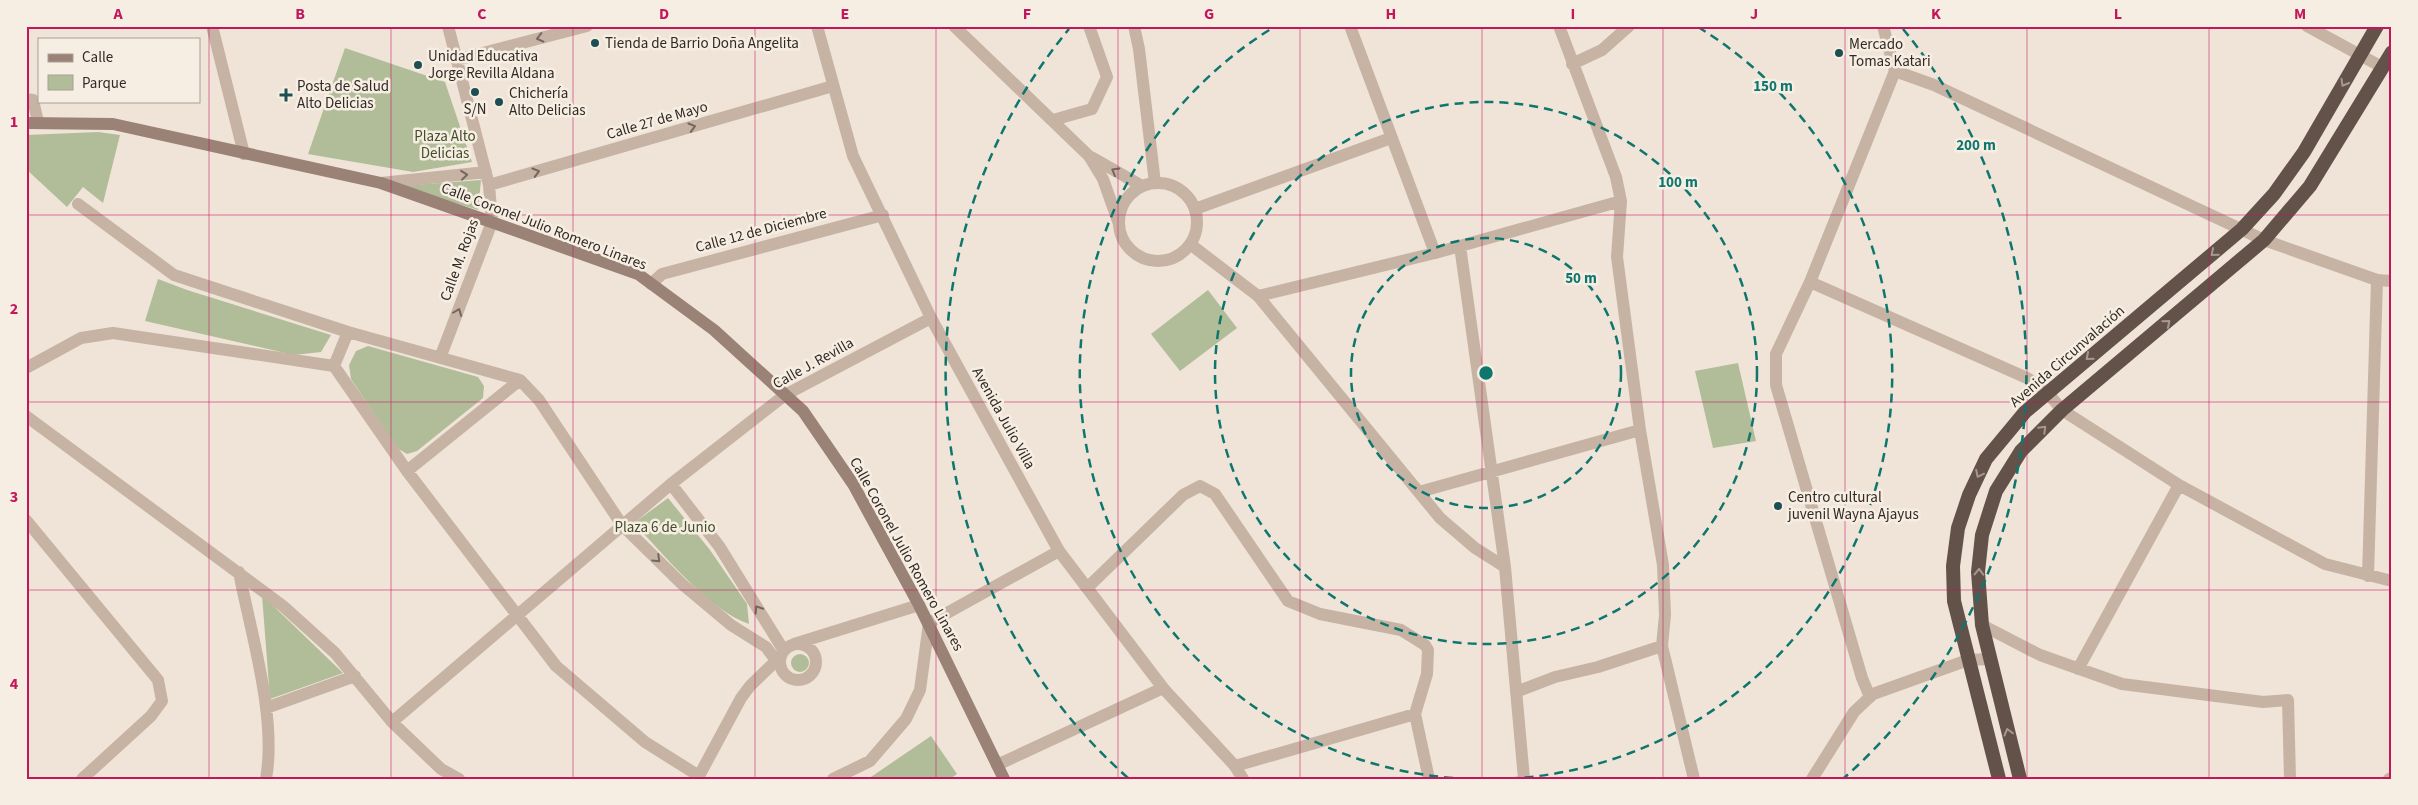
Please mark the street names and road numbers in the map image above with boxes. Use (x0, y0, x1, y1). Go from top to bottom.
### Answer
street label: Calle 27 de Mayo (604, 96, 710, 145)
street label: Calle Coronel Julio Romero Linares (438, 177, 650, 275)
street label: Calle 12 de Diciembre (693, 203, 829, 258)
street label: Calle M. Rojas (435, 216, 484, 304)
street label: Avenida Circunvalación (2005, 300, 2129, 412)
street label: Calle J. Revilla (769, 333, 858, 394)
street label: Avenida Julio Villa (967, 363, 1040, 473)
street label: Calle Coronel Julio Romero Linares (844, 454, 969, 655)

